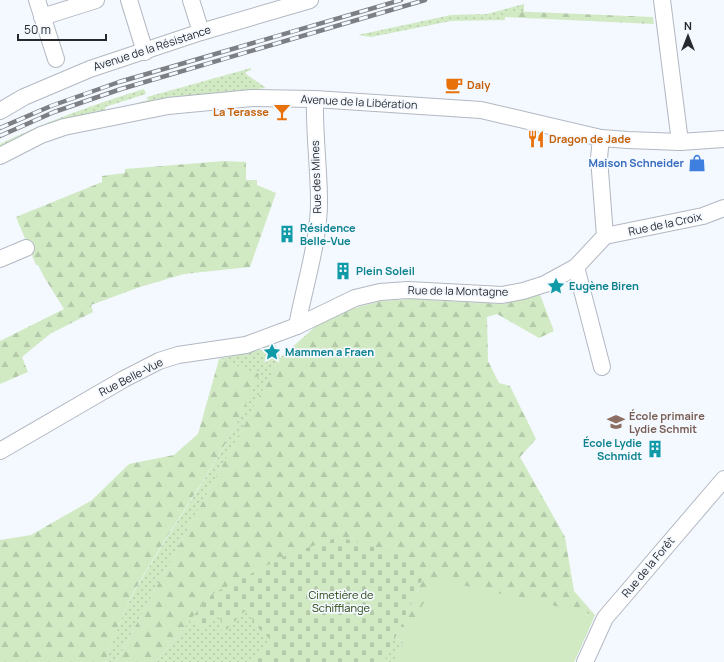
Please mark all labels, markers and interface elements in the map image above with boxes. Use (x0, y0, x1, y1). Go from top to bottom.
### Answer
scale bar (18, 16, 106, 42)
north arrow (668, 16, 708, 56)
text: N (684, 18, 692, 33)
text: 50 m (24, 21, 51, 38)
street label: Avenue de la Résistance (91, 21, 213, 74)
cafe icon: Daly (444, 75, 464, 95)
place label: Daly (467, 77, 491, 92)
street label: Avenue de la Libération (300, 91, 418, 112)
bar icon: La Terasse (272, 102, 292, 122)
place label: La Terasse (213, 104, 269, 119)
restaurant icon: Dragon de Jade (526, 129, 546, 149)
place label: Dragon de Jade (549, 131, 631, 146)
street label: Rue des Mines (307, 140, 324, 214)
shop icon: Maison Schneider (687, 153, 707, 173)
place label: Maison Schneider (589, 155, 685, 170)
street label: Rue de la Croix (627, 208, 703, 239)
place label: Résidence Belle-Vue (300, 220, 356, 248)
building icon: Résidence Belle-Vue (277, 224, 297, 244)
building icon: Plein Soleil (333, 261, 353, 281)
place label: Plein Soleil (356, 263, 415, 278)
place icon: Eugène Biren (546, 276, 566, 296)
place label: Eugène Biren (569, 278, 639, 293)
street label: Rue de la Montagne (408, 282, 509, 299)
place icon: Mammen a Fraen (262, 342, 282, 362)
place label: Mammen a Fraen (285, 344, 374, 359)
street label: Rue Belle-Vue (96, 354, 166, 399)
place label: École primaire Lydie Schmit (629, 408, 705, 436)
school or university icon: École primaire Lydie Schmit (606, 412, 626, 432)
place label: École Lydie Schmidt (583, 435, 642, 463)
building icon: École Lydie Schmidt (645, 439, 665, 459)
street label: Rue de la Forêt (618, 533, 677, 600)
park label: Cimetière de Schifflange (309, 587, 374, 615)

